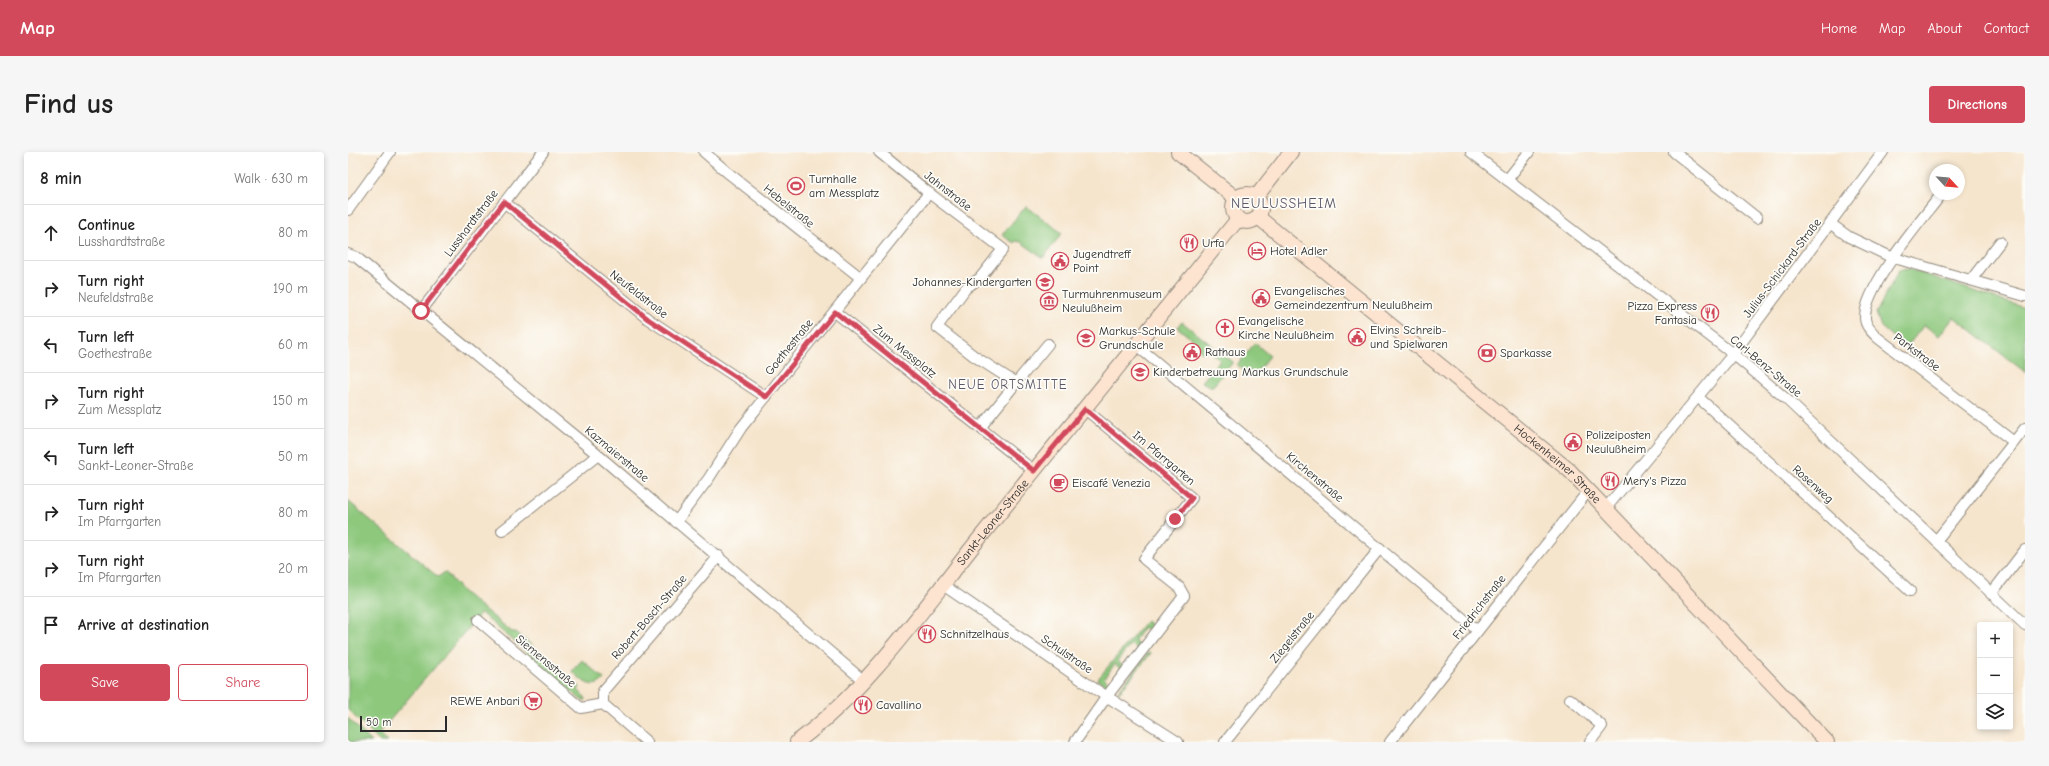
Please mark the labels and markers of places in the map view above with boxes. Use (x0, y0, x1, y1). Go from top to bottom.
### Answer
place label: Turnhalle am Messplatz (809, 172, 880, 200)
sports icon: Turnhalle am Messplatz (786, 176, 806, 196)
restaurant icon: Urfa (1179, 233, 1199, 253)
place label: Urfa (1202, 236, 1224, 250)
hotel icon: Hotel Adler (1247, 241, 1267, 261)
place label: Hotel Adler (1270, 244, 1328, 258)
place label: Jugendtreff Point (1073, 247, 1131, 275)
public building icon: Jugendtreff Point (1050, 251, 1070, 271)
school or university icon: Johannes-Kindergarten (1035, 272, 1055, 292)
place label: Johannes-Kindergarten (913, 275, 1032, 289)
place label: Evangelisches Gemeindezentrum Neulußheim (1274, 284, 1432, 312)
place label: Turmuhrenmuseum Neulußheim (1062, 287, 1162, 315)
public building icon: Evangelisches Gemeindezentrum Neulußheim (1251, 288, 1271, 308)
museum icon: Turmuhrenmuseum Neulußheim (1039, 291, 1059, 311)
place label: Pizza Express Fantasia (1627, 299, 1697, 327)
restaurant icon: Pizza Express Fantasia (1700, 303, 1720, 323)
place label: Evangelische Kirche Neulußheim (1238, 314, 1334, 342)
church icon: Evangelische Kirche Neulußheim (1215, 318, 1235, 338)
place label: Elvins Schreib- und Spielwaren (1370, 323, 1448, 351)
place label: Markus-Schule Grundschule (1099, 324, 1175, 352)
public building icon: Elvins Schreib- und Spielwaren (1347, 327, 1367, 347)
school or university icon: Markus-Schule Grundschule (1076, 328, 1096, 348)
public building icon: Rathaus (1182, 342, 1202, 362)
bank icon: Sparkasse (1477, 343, 1497, 363)
place label: Rathaus (1205, 345, 1245, 359)
place label: Sparkasse (1500, 346, 1552, 360)
school or university icon: Kinderbetreuung Markus Grundschule (1130, 362, 1150, 382)
place label: Kinderbetreuung Markus Grundschule (1153, 365, 1348, 379)
place label: Polizeiposten Neulußheim (1586, 428, 1651, 456)
public building icon: Polizeiposten Neulußheim (1563, 432, 1583, 452)
restaurant icon: Mery's Pizza (1600, 471, 1620, 491)
cafe icon: Eiscafé Venezia (1049, 473, 1069, 493)
place label: Mery's Pizza (1623, 474, 1686, 488)
place label: Eiscafé Venezia (1072, 476, 1150, 490)
restaurant icon: Schnitzelhaus (917, 624, 937, 644)
place label: Schnitzelhaus (940, 627, 1009, 641)
supermarket icon: REWE Anbari (523, 691, 543, 711)
place label: REWE Anbari (450, 694, 520, 708)
restaurant icon: Cavallino (853, 695, 873, 715)
place label: Cavallino (876, 698, 922, 712)

